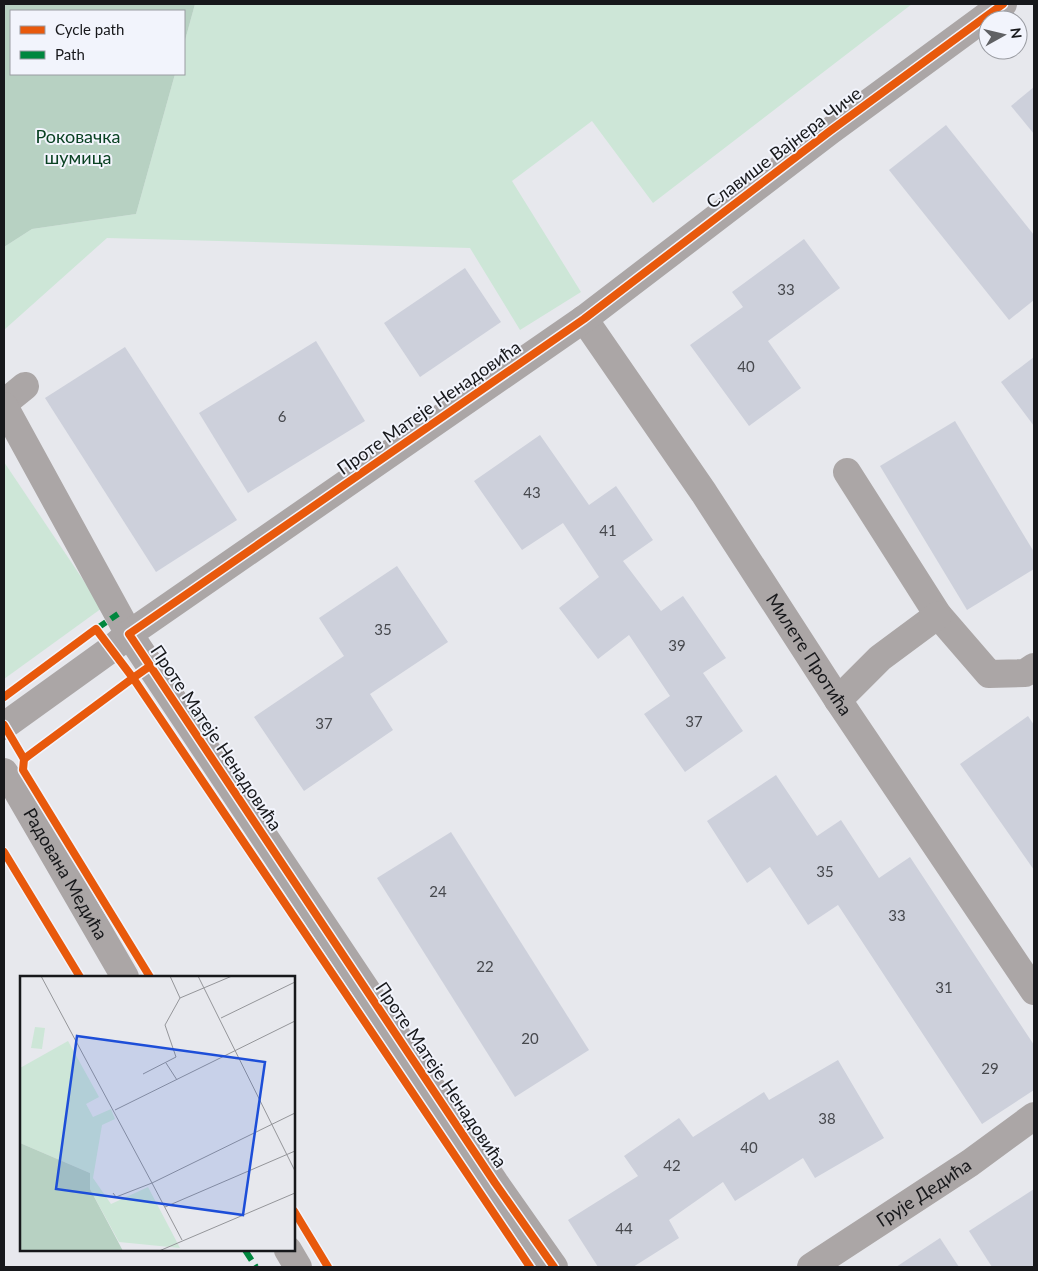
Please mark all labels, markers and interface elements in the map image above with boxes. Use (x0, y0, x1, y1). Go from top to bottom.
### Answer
legend (10, 10, 185, 75)
north arrow (978, 10, 1028, 60)
text: Cycle path (55, 20, 124, 38)
text: N (1007, 27, 1026, 40)
text: Path (55, 45, 85, 63)
street label: Славише Вајнера Чиче (701, 82, 865, 213)
park label: Роковачка шумица (35, 125, 121, 168)
house number: 33 (777, 280, 795, 298)
street label: Проте Матеје Ненадовића (332, 335, 525, 479)
house number: 40 (737, 357, 755, 375)
house number: 6 (278, 407, 287, 425)
house number: 43 (523, 483, 541, 501)
house number: 41 (599, 521, 617, 539)
street label: Милете Протића (762, 589, 857, 719)
house number: 35 (374, 620, 392, 638)
house number: 39 (668, 636, 686, 654)
street label: Проте Матеје Ненадовића (146, 640, 287, 834)
house number: 37 (685, 712, 703, 730)
house number: 37 (315, 714, 333, 732)
street label: Радована Медића (19, 804, 113, 943)
house number: 35 (816, 862, 834, 880)
house number: 24 (429, 882, 447, 900)
house number: 33 (888, 906, 906, 924)
house number: 22 (476, 957, 494, 975)
inset map (20, 976, 295, 1251)
street label: Проте Матеје Ненадовића (371, 977, 512, 1171)
house number: 31 (935, 978, 953, 996)
house number: 20 (521, 1029, 539, 1047)
house number: 29 (981, 1059, 999, 1077)
house number: 38 (818, 1109, 836, 1127)
house number: 40 (740, 1138, 758, 1156)
street label: Грује Дедића (872, 1153, 975, 1231)
house number: 42 (663, 1156, 681, 1174)
house number: 44 (615, 1219, 633, 1237)

